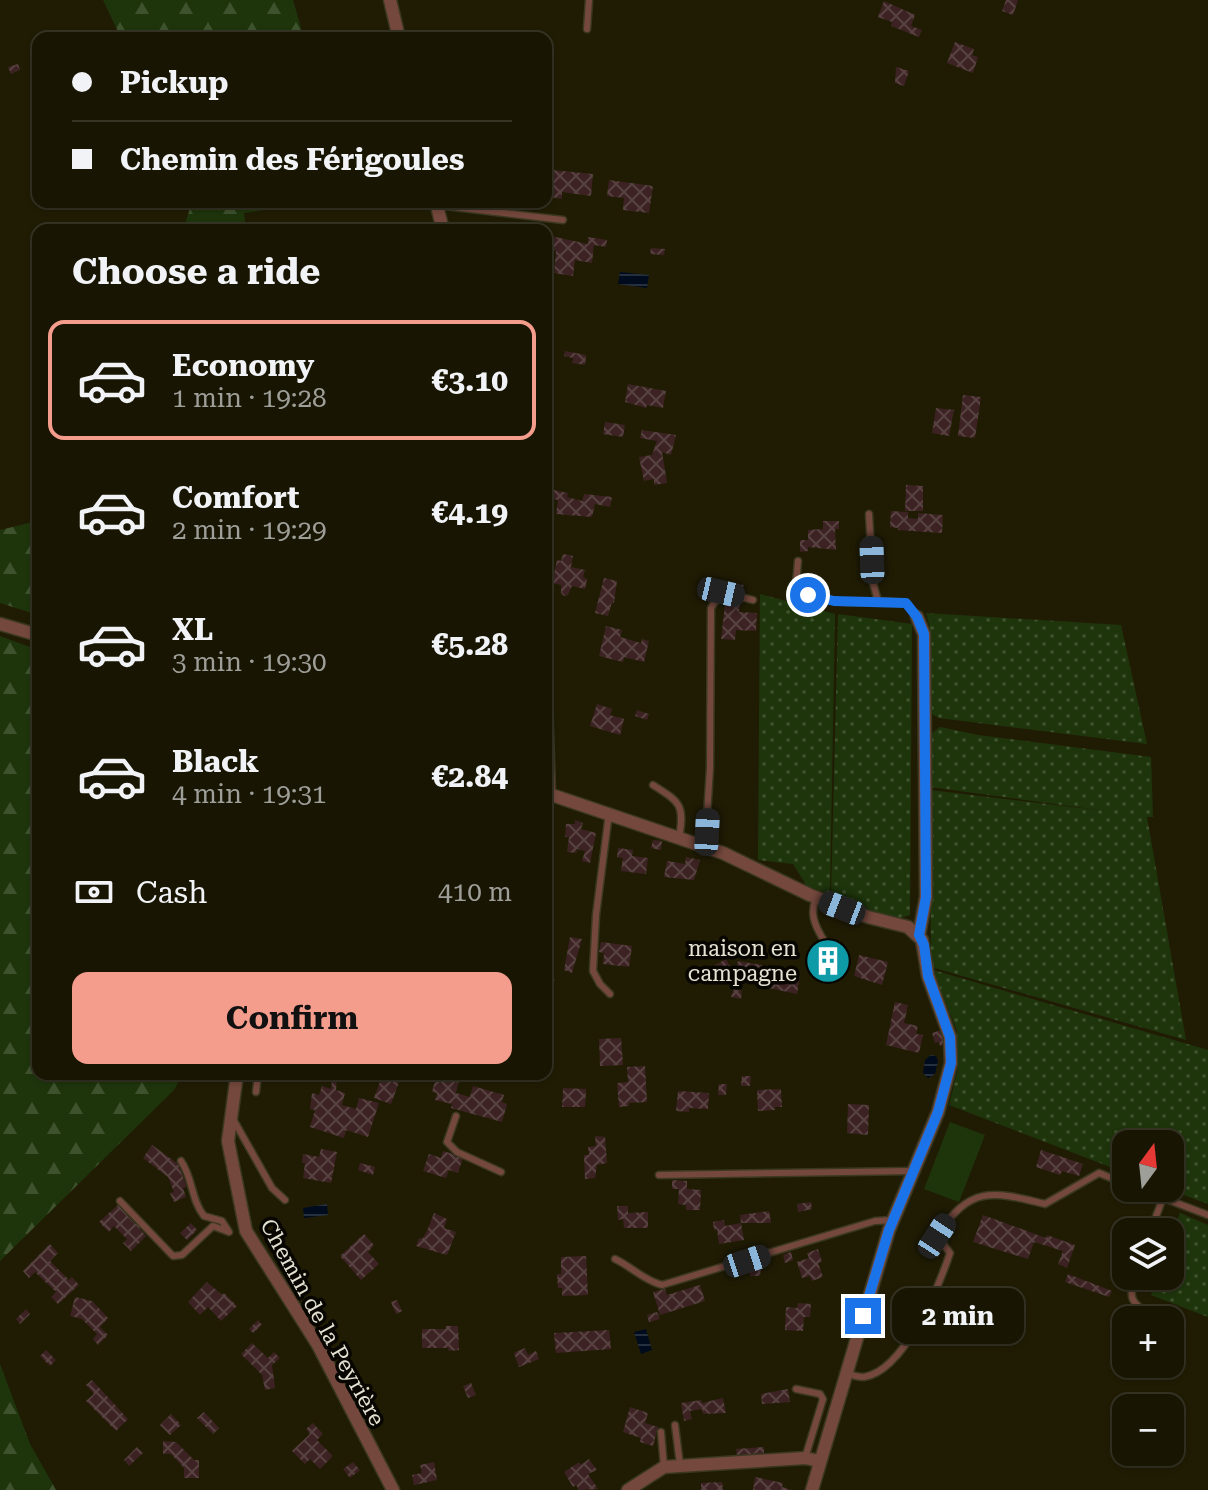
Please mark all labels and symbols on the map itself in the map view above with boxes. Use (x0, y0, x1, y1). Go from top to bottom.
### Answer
car (859, 536, 885, 584)
car (695, 575, 747, 609)
route start (790, 577, 826, 613)
car (694, 807, 720, 857)
car (815, 888, 869, 928)
place label: maison en campagne (688, 936, 797, 986)
building icon: maison en campagne (804, 937, 852, 985)
north arrow (1112, 1130, 1184, 1202)
car (914, 1209, 960, 1263)
street label: Chemin de la Peyrière (255, 1215, 390, 1430)
car (720, 1242, 774, 1280)
callout: 2 min (891, 1288, 1023, 1344)
route end (845, 1298, 881, 1334)

